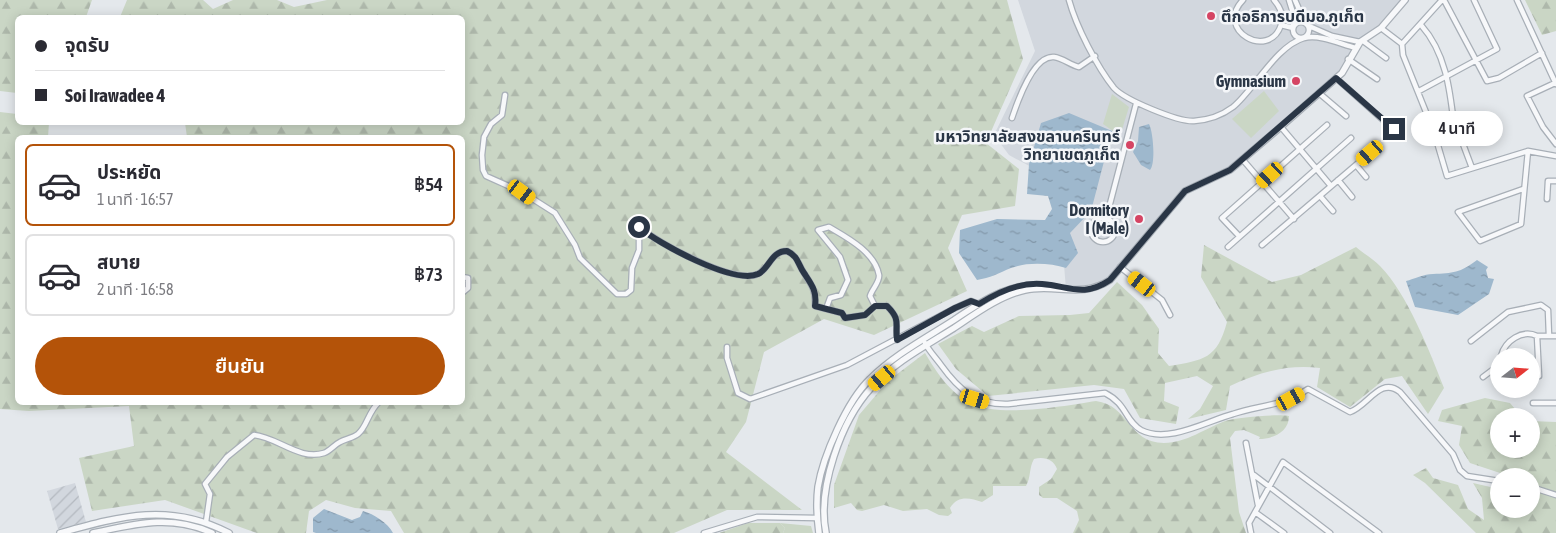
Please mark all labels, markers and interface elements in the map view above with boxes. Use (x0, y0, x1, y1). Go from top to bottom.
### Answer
place label: ตึกอธิการบดีมอ.ภูเก็ต (1221, 7, 1364, 27)
marker: ตึกอธิการบดีมอ.ภูเก็ต (1205, 10, 1217, 22)
text: จุดรับ (65, 34, 110, 56)
place label: Gymnasium (1216, 72, 1286, 90)
marker: Gymnasium (1290, 75, 1302, 87)
text: Soi Irawadee 4 (65, 84, 165, 106)
callout: 4 นาที (1412, 112, 1504, 146)
route end (1383, 118, 1405, 140)
text: 4 นาที (1439, 119, 1475, 137)
place label: มหาวิทยาลัยสงขลานครินทร์ วิทยาเขตภูเก็ต (935, 127, 1120, 165)
car (1353, 137, 1386, 169)
marker: มหาวิทยาลัยสงขลานครินทร์ วิทยาเขตภูเก็ต (1124, 139, 1136, 151)
car (1253, 159, 1286, 191)
text: ประหยัด (97, 161, 161, 183)
icon: car (37, 163, 82, 208)
text: ฿54 (414, 173, 443, 195)
car (505, 177, 538, 207)
text: 1 นาที · 16:57 (97, 190, 174, 208)
place label: Dormitory I (Male) (1069, 201, 1129, 237)
marker: Dormitory I (Male) (1133, 213, 1145, 225)
route start (628, 216, 650, 238)
text: สบาย (97, 251, 141, 273)
icon: car (37, 253, 82, 298)
text: ฿73 (414, 263, 443, 285)
car (1125, 269, 1158, 299)
text: 2 นาที · 16:58 (97, 280, 174, 298)
button: ยืนยัน (35, 337, 445, 395)
north arrow (1490, 348, 1540, 398)
map controls (1490, 348, 1540, 518)
car (865, 363, 898, 393)
car (1274, 385, 1307, 413)
car (958, 387, 991, 411)
button: + (1490, 408, 1540, 458)
button: − (1490, 468, 1540, 518)

